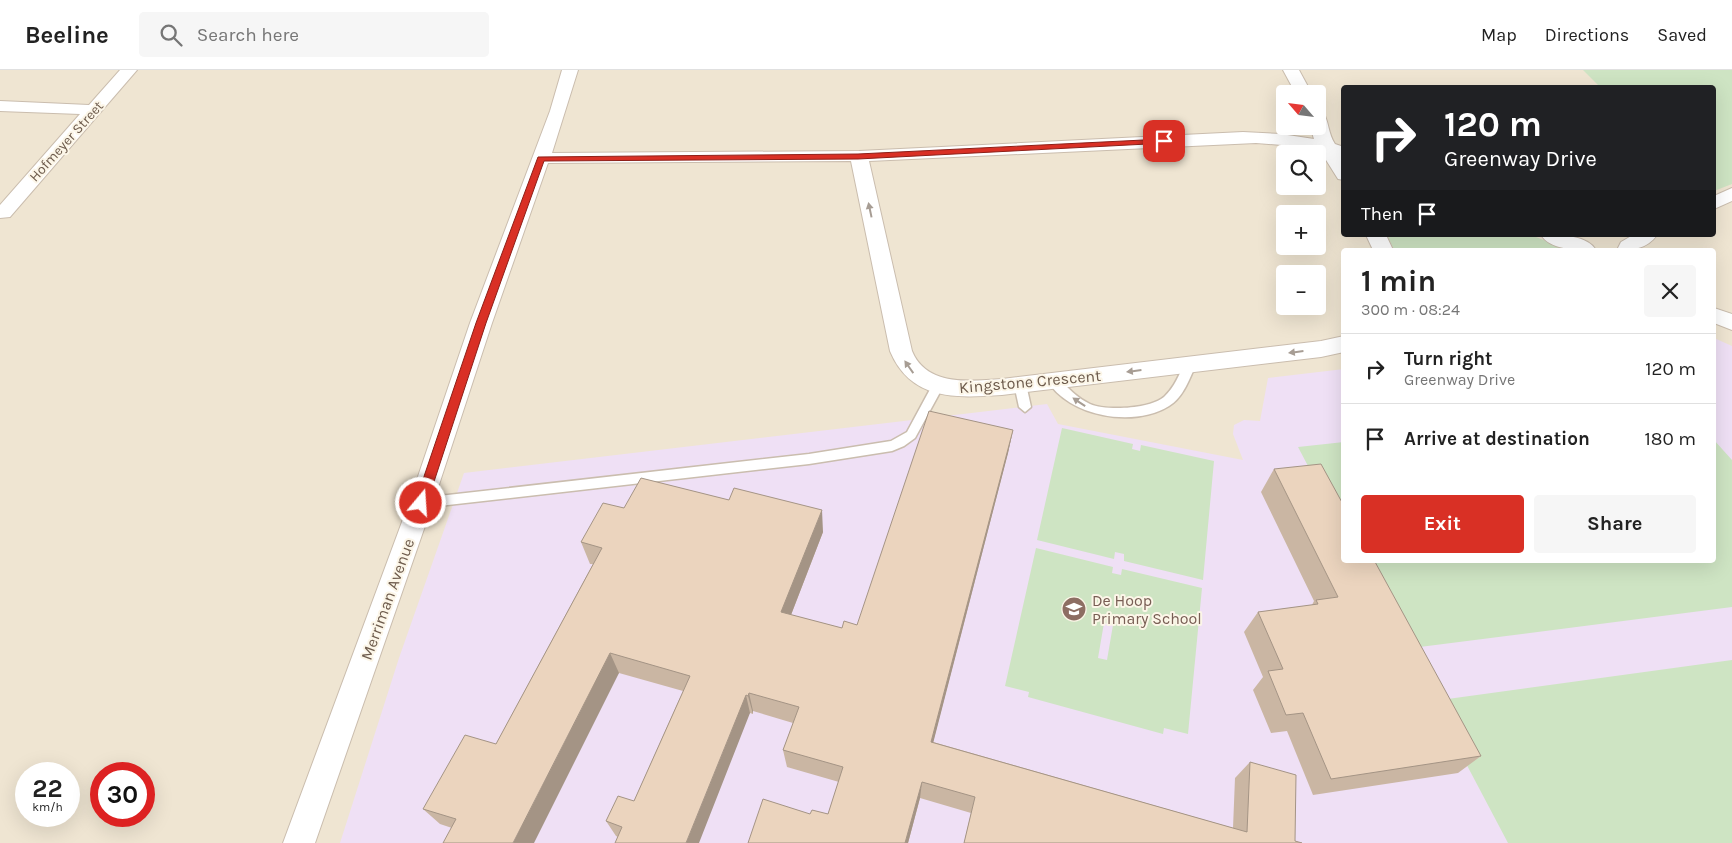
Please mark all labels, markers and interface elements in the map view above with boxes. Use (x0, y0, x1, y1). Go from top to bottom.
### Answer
search box (139, 12, 489, 57)
text: Beeline (25, 21, 109, 49)
icon: search (157, 21, 185, 49)
text: Search here (197, 24, 299, 46)
text: Map (1481, 24, 1517, 46)
text: Directions (1545, 24, 1629, 46)
text: Saved (1657, 24, 1707, 46)
north arrow (1276, 85, 1326, 135)
map controls (1276, 85, 1326, 315)
street label: Hofmeyer Street (26, 98, 107, 185)
text: 120 m (1444, 104, 1542, 145)
icon: right (1361, 105, 1426, 170)
pin (1143, 120, 1185, 162)
icon: arrive (1150, 127, 1178, 155)
button: search (1276, 145, 1326, 195)
text: Greenway Drive (1444, 146, 1597, 172)
icon: arrive (1413, 200, 1441, 228)
one-way arrow (866, 203, 874, 218)
text: Then (1361, 203, 1403, 225)
button: + (1276, 205, 1326, 255)
text: 1 min (1361, 263, 1436, 299)
button: − (1276, 265, 1326, 315)
button: close (1644, 265, 1696, 317)
text: 300 m · 08:24 (1361, 300, 1460, 319)
one-way arrow (1287, 348, 1303, 356)
text: Turn right (1404, 348, 1493, 370)
icon: right (1361, 355, 1389, 383)
text: 120 m (1645, 358, 1696, 380)
one-way arrow (904, 360, 914, 374)
street label: Kingstone Crescent (958, 366, 1102, 397)
one-way arrow (1126, 367, 1142, 375)
text: Greenway Drive (1404, 370, 1515, 389)
one-way arrow (1072, 397, 1086, 407)
icon: arrive (1361, 425, 1389, 453)
text: Arrive at destination (1404, 428, 1590, 450)
text: 180 m (1644, 428, 1696, 450)
position arrow (394, 476, 446, 528)
button: Exit (1361, 495, 1524, 553)
button: Share (1534, 495, 1696, 553)
street label: Merriman Avenue (357, 536, 418, 663)
place label: De Hoop Primary School (1092, 591, 1202, 628)
school or university icon: De Hoop Primary School (1061, 596, 1087, 622)
speed limit sign: 30 (90, 762, 155, 827)
text: 22 (32, 774, 63, 803)
text: km/h (32, 800, 63, 814)

